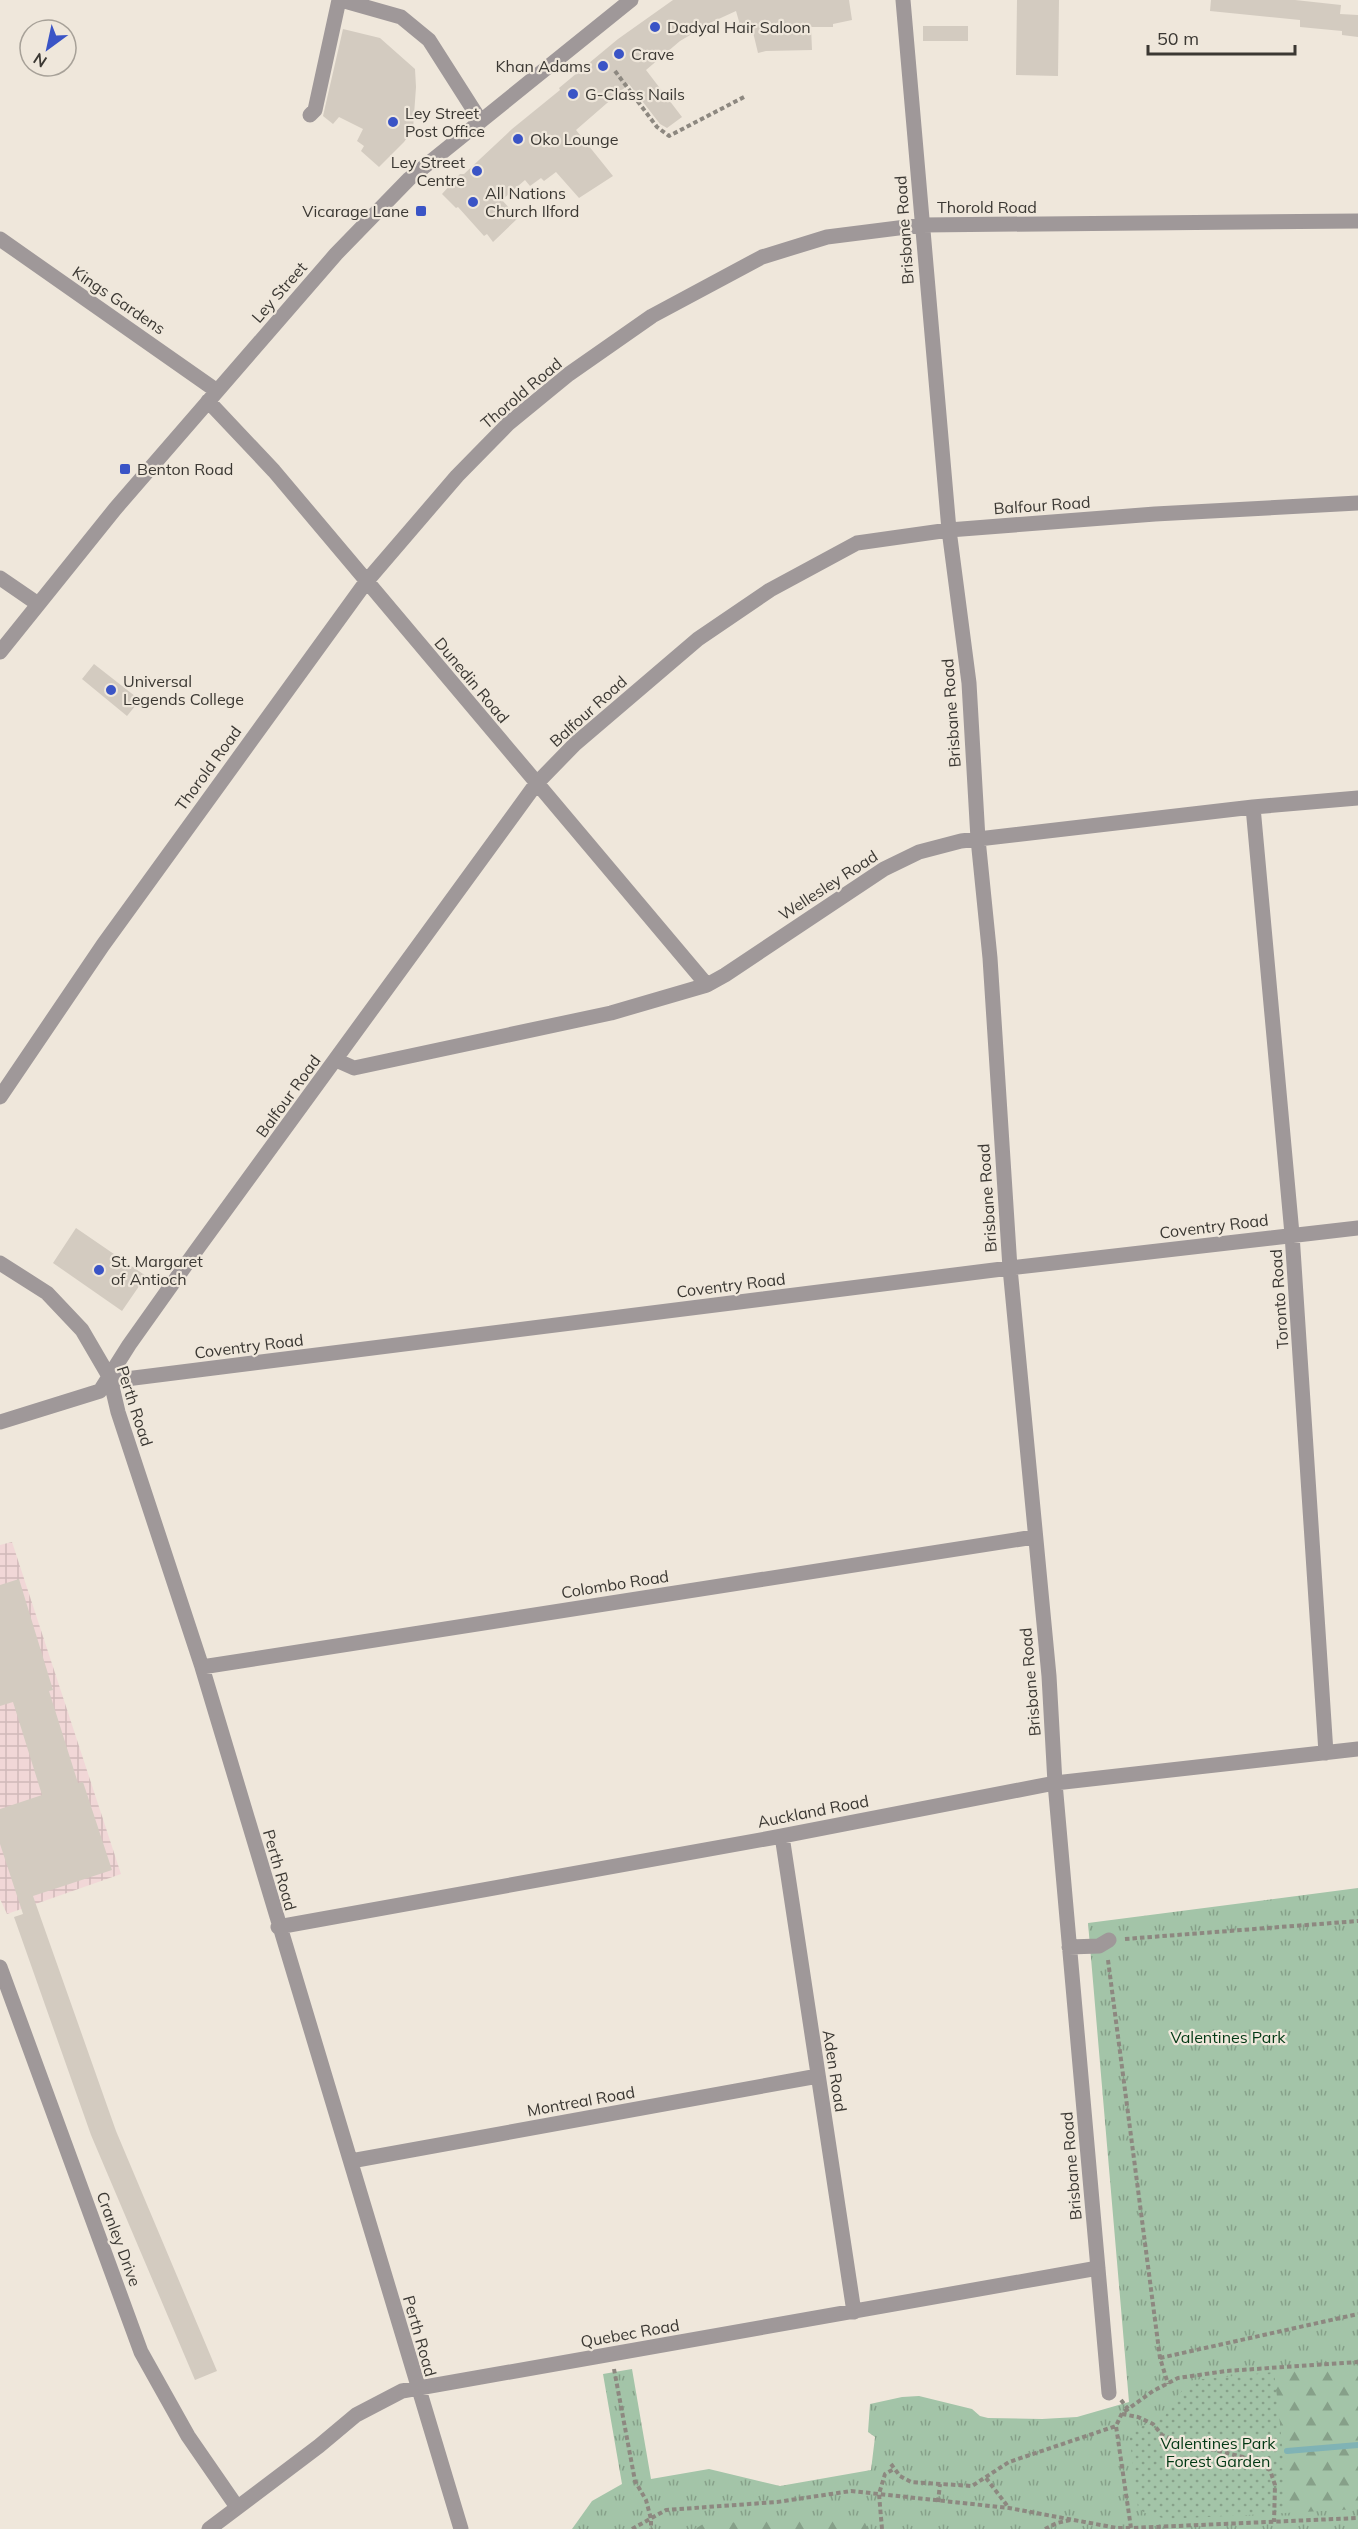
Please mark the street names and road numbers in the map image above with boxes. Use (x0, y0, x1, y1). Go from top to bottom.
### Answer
street label: Brisbane Road (890, 175, 918, 285)
street label: Thorold Road (937, 197, 1037, 217)
street label: Ley Street (247, 257, 311, 327)
street label: Kings Gardens (69, 262, 169, 338)
street label: Thorold Road (476, 353, 566, 433)
street label: Balfour Road (993, 492, 1091, 518)
street label: Dunedin Road (430, 633, 514, 727)
street label: Brisbane Road (937, 658, 965, 768)
street label: Balfour Road (545, 671, 631, 751)
street label: Thorold Road (171, 722, 245, 814)
street label: Wellesley Road (775, 846, 881, 924)
street label: Balfour Road (251, 1051, 325, 1141)
street label: Brisbane Road (973, 1143, 1001, 1253)
street label: Coventry Road (1158, 1209, 1270, 1243)
street label: Toronto Road (1266, 1248, 1292, 1350)
street label: Coventry Road (675, 1268, 787, 1302)
street label: Coventry Road (193, 1329, 305, 1363)
street label: Perth Road (113, 1363, 157, 1449)
street label: Colombo Road (560, 1566, 670, 1602)
street label: Brisbane Road (1015, 1627, 1045, 1737)
street label: Auckland Road (756, 1790, 870, 1832)
street label: Perth Road (259, 1827, 301, 1913)
street label: Aden Road (819, 2029, 851, 2113)
street label: Montreal Road (526, 2082, 636, 2120)
street label: Brisbane Road (1056, 2111, 1086, 2221)
street label: Cranley Drive (93, 2189, 145, 2289)
street label: Perth Road (399, 2293, 441, 2379)
street label: Quebec Road (579, 2314, 681, 2352)

